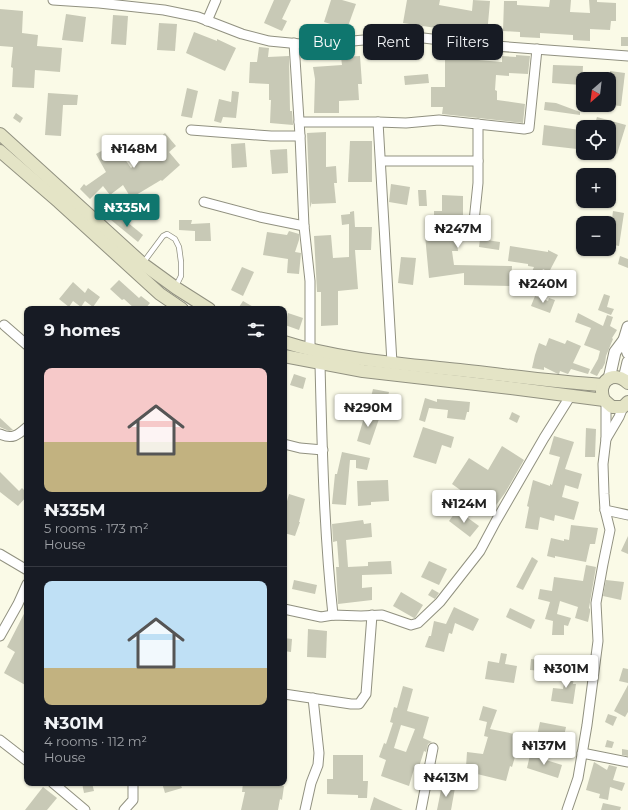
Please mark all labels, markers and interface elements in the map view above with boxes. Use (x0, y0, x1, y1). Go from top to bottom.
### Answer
chip: Buy (299, 24, 355, 60)
chip: Rent (363, 24, 424, 60)
chip: Filters (432, 24, 503, 60)
north arrow (576, 72, 616, 112)
map controls (576, 72, 616, 256)
button: locate (576, 120, 616, 160)
pin: ₦148M (106, 135, 162, 169)
text: ₦148M (111, 140, 157, 156)
button: + (576, 168, 616, 208)
pin: ₦335M (99, 194, 155, 228)
text: ₦335M (103, 199, 151, 215)
pin: ₦247M (430, 215, 486, 249)
button: − (576, 216, 616, 256)
text: ₦247M (434, 220, 482, 236)
pin: ₦240M (515, 270, 571, 304)
text: ₦240M (518, 275, 568, 291)
icon: filters (245, 319, 267, 341)
text: 9 homes (44, 320, 120, 340)
icon: home (120, 394, 192, 466)
pin: ₦290M (340, 394, 396, 428)
text: ₦290M (344, 399, 392, 415)
pin: ₦124M (436, 490, 492, 524)
text: ₦124M (441, 495, 487, 511)
text: ₦335M (44, 500, 106, 520)
text: 5 rooms · 173 m² (44, 520, 149, 536)
text: House (44, 536, 86, 552)
icon: home (120, 607, 192, 679)
pin: ₦301M (538, 655, 594, 689)
text: ₦301M (543, 660, 589, 676)
text: ₦301M (44, 713, 104, 733)
pin: ₦137M (516, 732, 572, 766)
text: 4 rooms · 112 m² (44, 733, 147, 749)
text: ₦137M (522, 737, 566, 753)
text: House (44, 749, 86, 765)
pin: ₦413M (418, 764, 474, 798)
text: ₦413M (423, 769, 469, 785)

